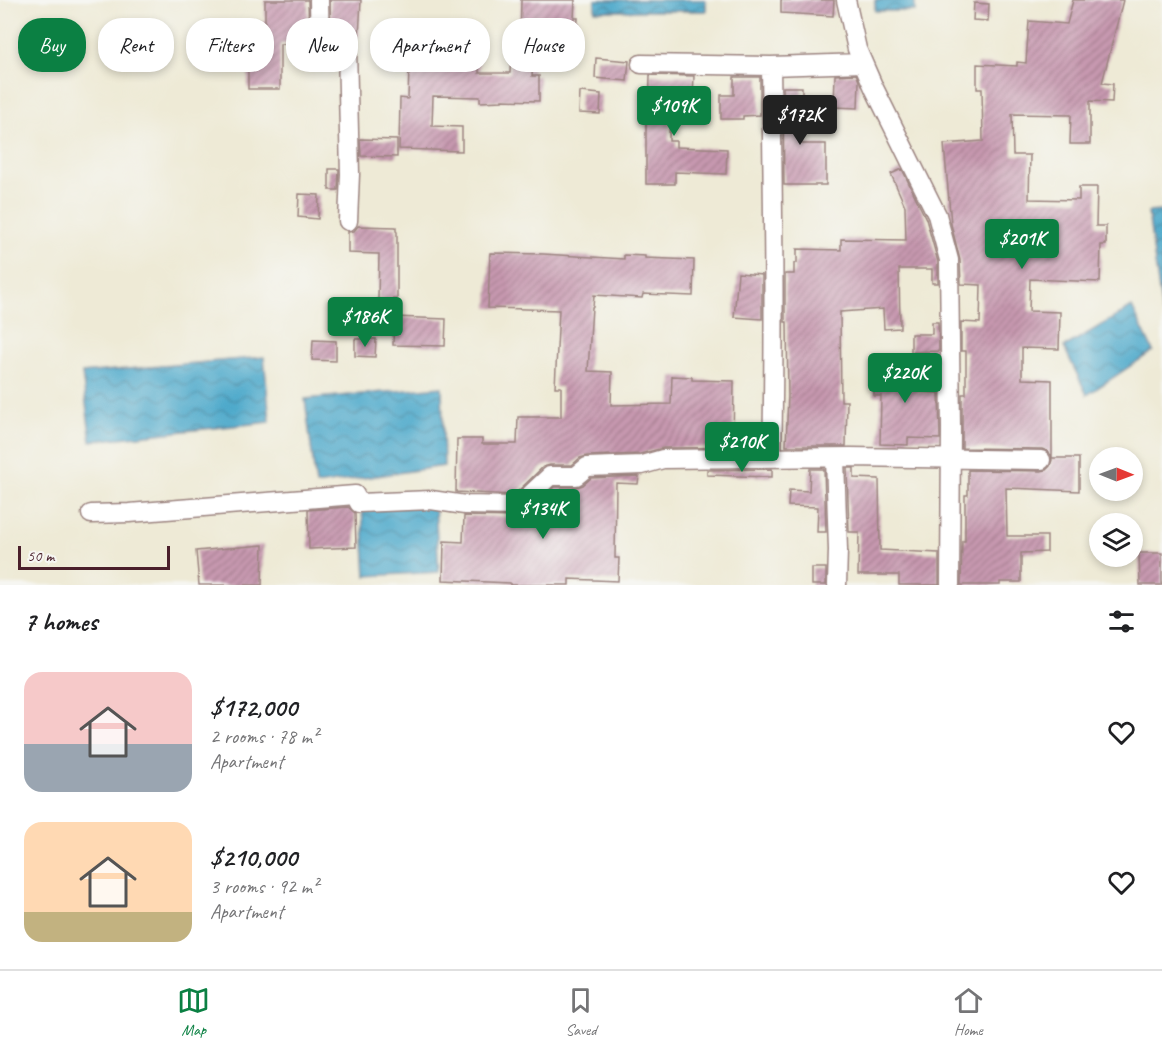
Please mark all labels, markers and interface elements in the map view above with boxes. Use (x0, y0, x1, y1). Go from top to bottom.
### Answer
chip: Buy (18, 18, 86, 72)
chip: Rent (98, 18, 174, 72)
chip: Filters (186, 18, 274, 72)
chip: New (286, 18, 358, 72)
chip: Apartment (370, 18, 490, 72)
chip: House (502, 18, 585, 72)
pin: $109K (632, 86, 716, 137)
text: $109K (651, 93, 697, 118)
pin: $172K (758, 95, 842, 146)
text: $172K (777, 102, 823, 127)
pin: $201K (980, 219, 1064, 270)
text: $201K (999, 226, 1045, 251)
pin: $186K (323, 297, 407, 348)
text: $186K (342, 304, 388, 329)
pin: $220K (863, 353, 947, 404)
text: $220K (882, 360, 928, 385)
pin: $210K (700, 422, 784, 473)
text: $210K (719, 429, 765, 454)
north arrow (1089, 447, 1143, 501)
map controls (1089, 447, 1143, 567)
pin: $134K (501, 489, 585, 540)
text: $134K (520, 496, 566, 521)
button: layers (1089, 513, 1143, 567)
scale bar (18, 543, 170, 570)
text: 50 m (27, 546, 54, 566)
text: 7 homes (24, 605, 97, 638)
icon: filters (1105, 605, 1138, 638)
text: $172,000 (210, 691, 297, 724)
icon: home (72, 696, 144, 768)
icon: heart (1105, 716, 1138, 749)
text: 2 rooms · 78 m² (210, 724, 318, 749)
text: Apartment (210, 749, 283, 774)
text: $210,000 (210, 841, 297, 874)
icon: home (72, 846, 144, 918)
icon: heart (1105, 866, 1138, 899)
text: 3 rooms · 92 m² (210, 874, 318, 899)
text: Apartment (210, 899, 283, 924)
tab: Map (177, 984, 210, 1040)
tab: Saved (564, 984, 597, 1040)
tab: Home (952, 984, 985, 1040)

